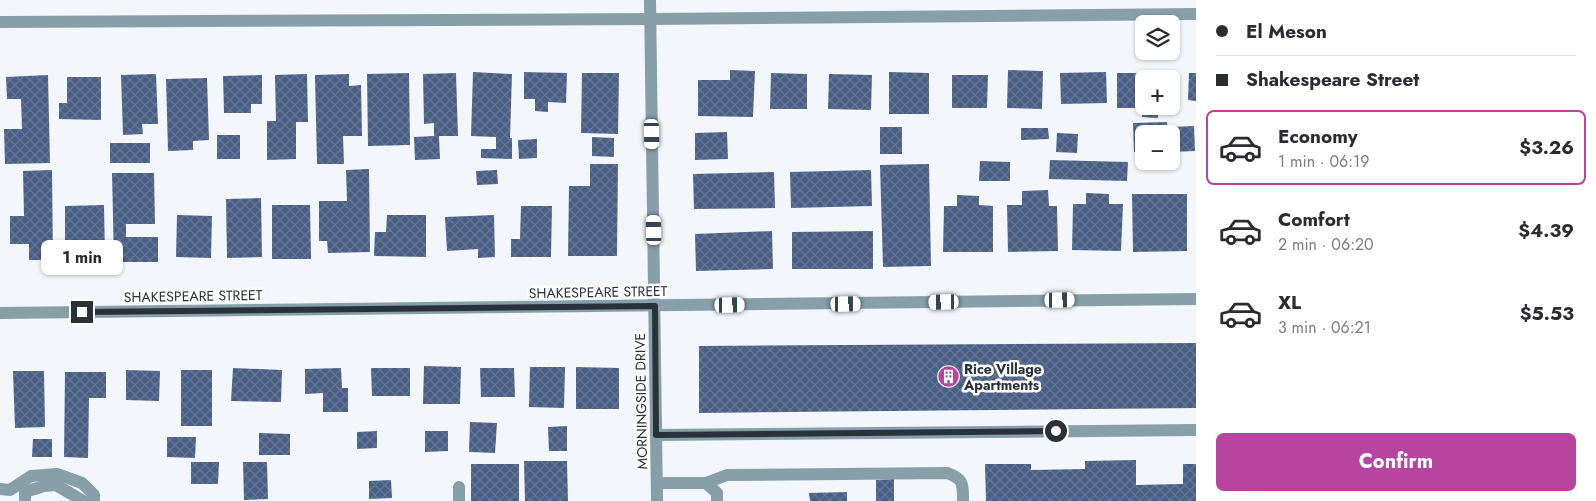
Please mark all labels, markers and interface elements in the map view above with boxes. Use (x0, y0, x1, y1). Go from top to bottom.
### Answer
map controls (1135, 15, 1180, 170)
button: layers (1135, 15, 1180, 60)
text: El Meson (1246, 18, 1327, 45)
text: Shakespeare Street (1246, 66, 1419, 93)
button: + (1135, 70, 1180, 115)
car (644, 119, 659, 149)
text: Economy (1278, 123, 1358, 150)
button: − (1135, 125, 1180, 170)
icon: car (1218, 125, 1263, 170)
text: $3.26 (1519, 134, 1574, 161)
text: 1 min · 06:19 (1278, 150, 1369, 173)
text: Comfort (1278, 206, 1350, 233)
icon: car (1218, 208, 1263, 253)
car (646, 215, 661, 245)
text: $4.39 (1518, 217, 1574, 244)
text: 2 min · 06:20 (1278, 233, 1374, 256)
callout: 1 min (41, 240, 123, 274)
text: 1 min (62, 246, 102, 269)
street label: SHAKESPEARE STREET (529, 281, 668, 303)
street label: SHAKESPEARE STREET (124, 285, 263, 307)
text: XL (1278, 289, 1301, 316)
icon: car (1218, 291, 1263, 336)
car (1044, 292, 1075, 308)
car (928, 294, 959, 310)
car (830, 296, 861, 312)
car (714, 297, 745, 313)
text: $5.53 (1520, 300, 1574, 327)
route end (71, 301, 93, 323)
text: 3 min · 06:21 (1278, 316, 1371, 339)
street label: MORNINGSIDE DRIVE (630, 333, 652, 469)
place label: Rice Village Apartments (963, 359, 1042, 395)
building icon: Rice Village Apartments (936, 365, 960, 389)
route start (1045, 420, 1067, 442)
button: Confirm (1216, 433, 1576, 491)

